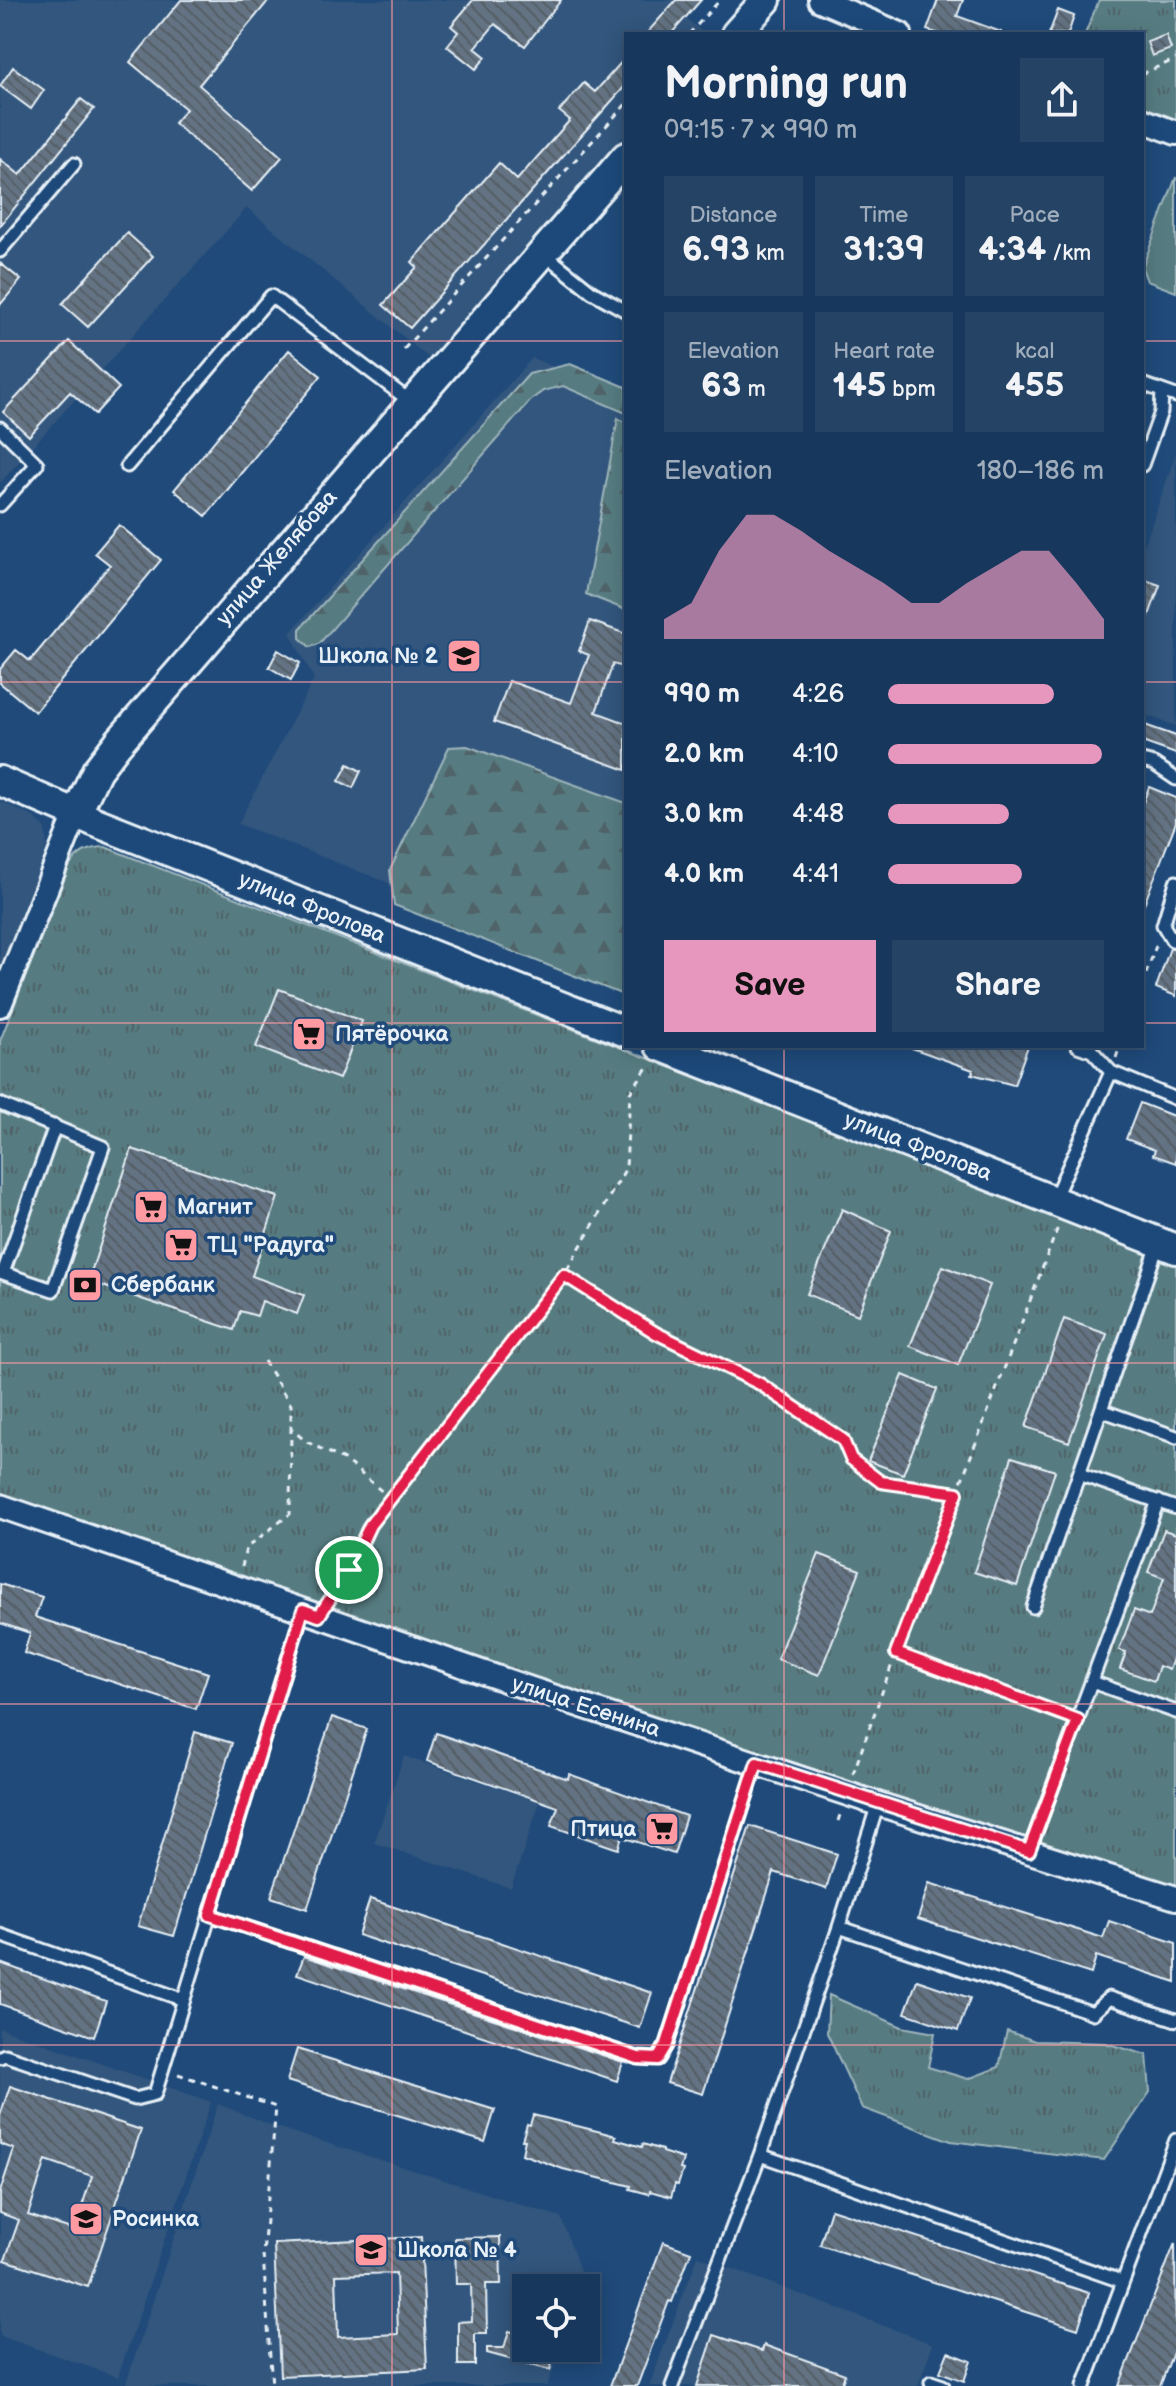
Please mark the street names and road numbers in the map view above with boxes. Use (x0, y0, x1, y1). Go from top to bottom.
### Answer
street label: улица Желябова (211, 485, 343, 631)
street label: улица Фролова (235, 866, 389, 950)
street label: улица Фролова (840, 1106, 996, 1188)
street label: улица Есенина (508, 1670, 664, 1744)

